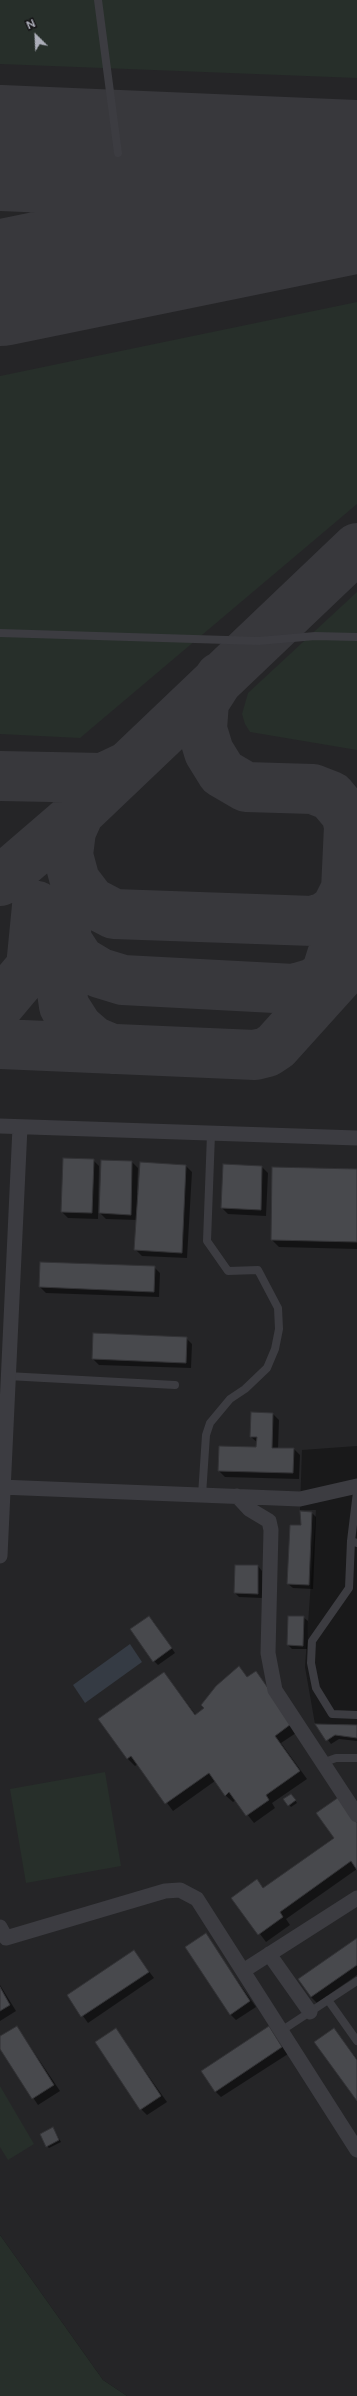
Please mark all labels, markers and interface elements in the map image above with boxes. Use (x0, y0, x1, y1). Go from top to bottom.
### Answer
north arrow (16, 16, 56, 56)
text: N (24, 17, 37, 32)

